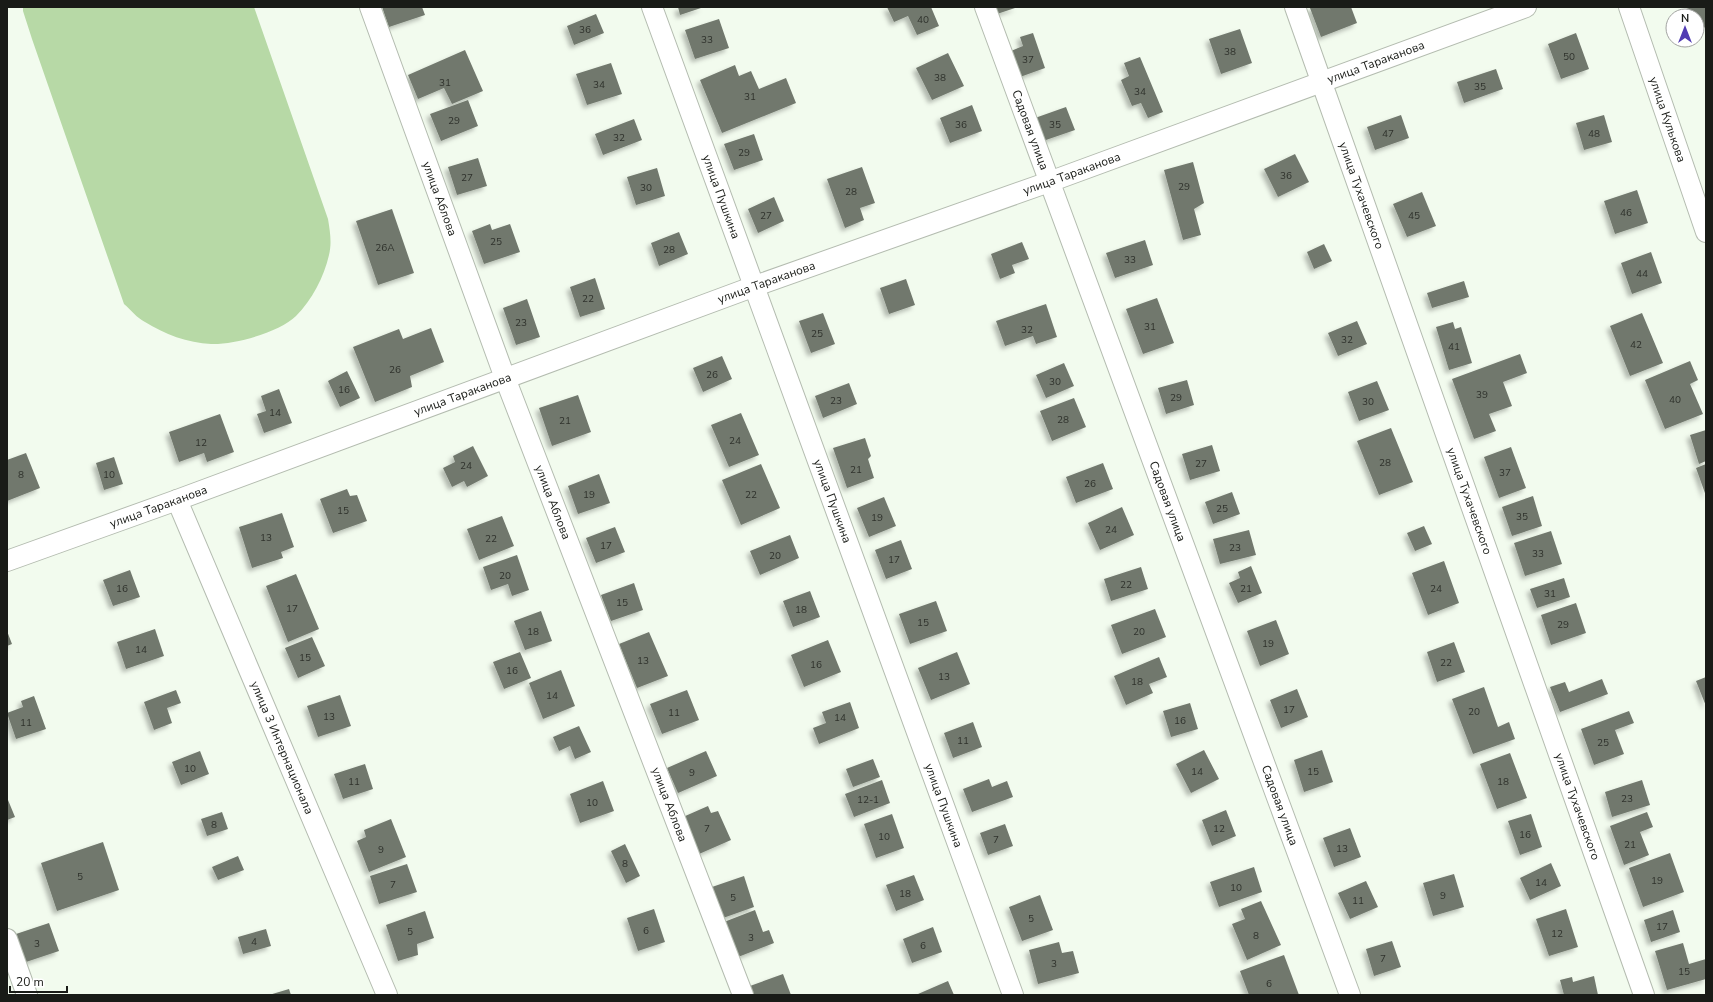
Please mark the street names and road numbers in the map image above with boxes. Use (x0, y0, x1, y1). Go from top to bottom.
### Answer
street label: улица Тараканова (1325, 37, 1427, 87)
street label: улица Кулькова (1645, 75, 1690, 164)
street label: Садовая улица (1008, 88, 1053, 172)
street label: улица Тухачевского (1335, 140, 1388, 252)
street label: улица Тараканова (1021, 148, 1123, 199)
street label: улица Пушкина (699, 152, 744, 241)
street label: улица Аблова (419, 159, 461, 238)
street label: улица Тараканова (715, 257, 817, 307)
street label: улица Тараканова (412, 369, 513, 420)
street label: улица Тухачевского (1443, 445, 1496, 557)
street label: улица Пушкина (810, 457, 855, 545)
street label: Садовая улица (1145, 459, 1190, 544)
street label: улица Аблова (531, 463, 575, 542)
street label: улица Тараканова (108, 481, 210, 531)
street label: улица 3 Интернационала (247, 679, 317, 817)
street label: улица Тухачевского (1551, 751, 1604, 863)
street label: улица Пушкина (921, 761, 966, 850)
street label: Садовая улица (1258, 763, 1302, 848)
street label: улица Аблова (648, 765, 691, 844)

